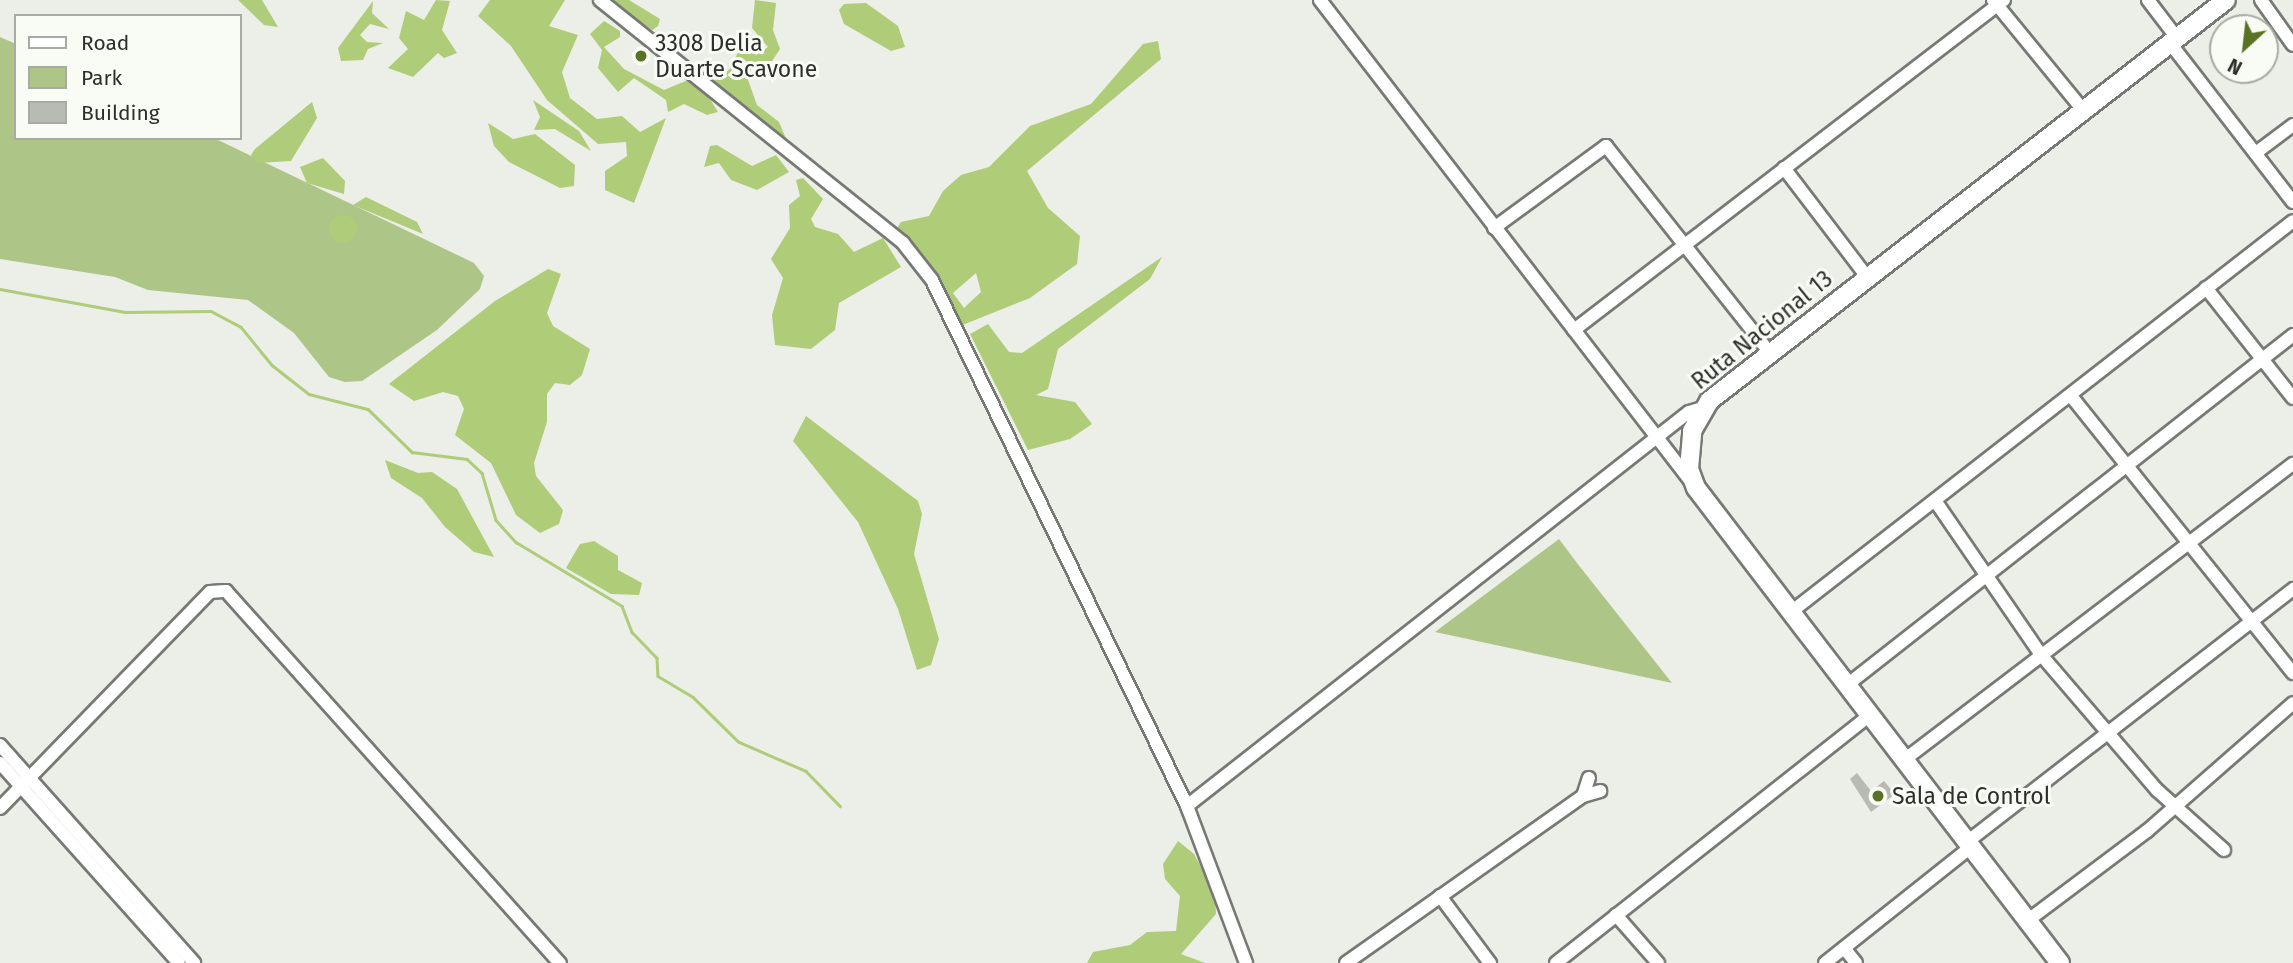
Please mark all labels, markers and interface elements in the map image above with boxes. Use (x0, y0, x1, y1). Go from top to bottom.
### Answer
legend (14, 14, 242, 140)
north arrow (2209, 14, 2279, 84)
place label: 3308 Delia Duarte Scavone (655, 29, 817, 83)
text: Road (81, 30, 129, 56)
marker: 3308 Delia Duarte Scavone (633, 48, 649, 64)
text: N (2224, 53, 2246, 79)
text: Park (81, 65, 122, 91)
text: Building (81, 100, 160, 126)
street label: Ruta Nacional 13 (1686, 265, 1838, 395)
place label: Sala de Control (1892, 782, 2050, 810)
marker: Sala de Control (1870, 788, 1886, 804)

